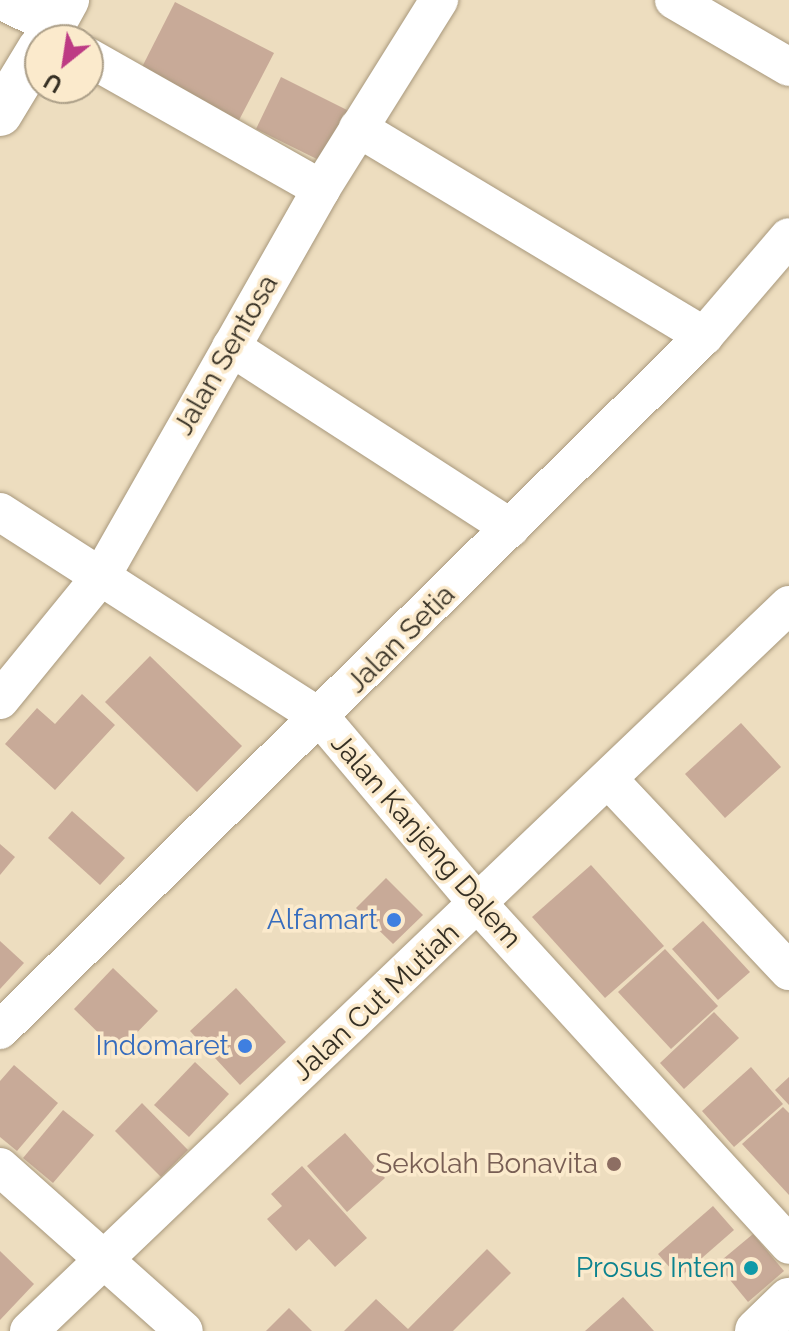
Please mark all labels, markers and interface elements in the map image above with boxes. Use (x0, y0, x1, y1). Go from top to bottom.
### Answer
north arrow (24, 24, 104, 104)
text: U (39, 68, 67, 98)
street label: Jalan Sentosa (167, 269, 285, 441)
street label: Jalan Setia (340, 578, 462, 700)
street label: Jalan Kanjeng Dalem (324, 727, 528, 955)
place label: Alfamart (267, 903, 378, 937)
marker: Alfamart (385, 911, 403, 929)
street label: Jalan Cut Mutiah (286, 916, 466, 1088)
place label: Indomaret (96, 1029, 229, 1063)
marker: Indomaret (236, 1037, 254, 1055)
place label: Sekolah Bonavita (375, 1147, 598, 1181)
marker: Sekolah Bonavita (605, 1155, 623, 1173)
place label: Prosus Inten (576, 1251, 735, 1285)
marker: Prosus Inten (742, 1259, 760, 1277)

